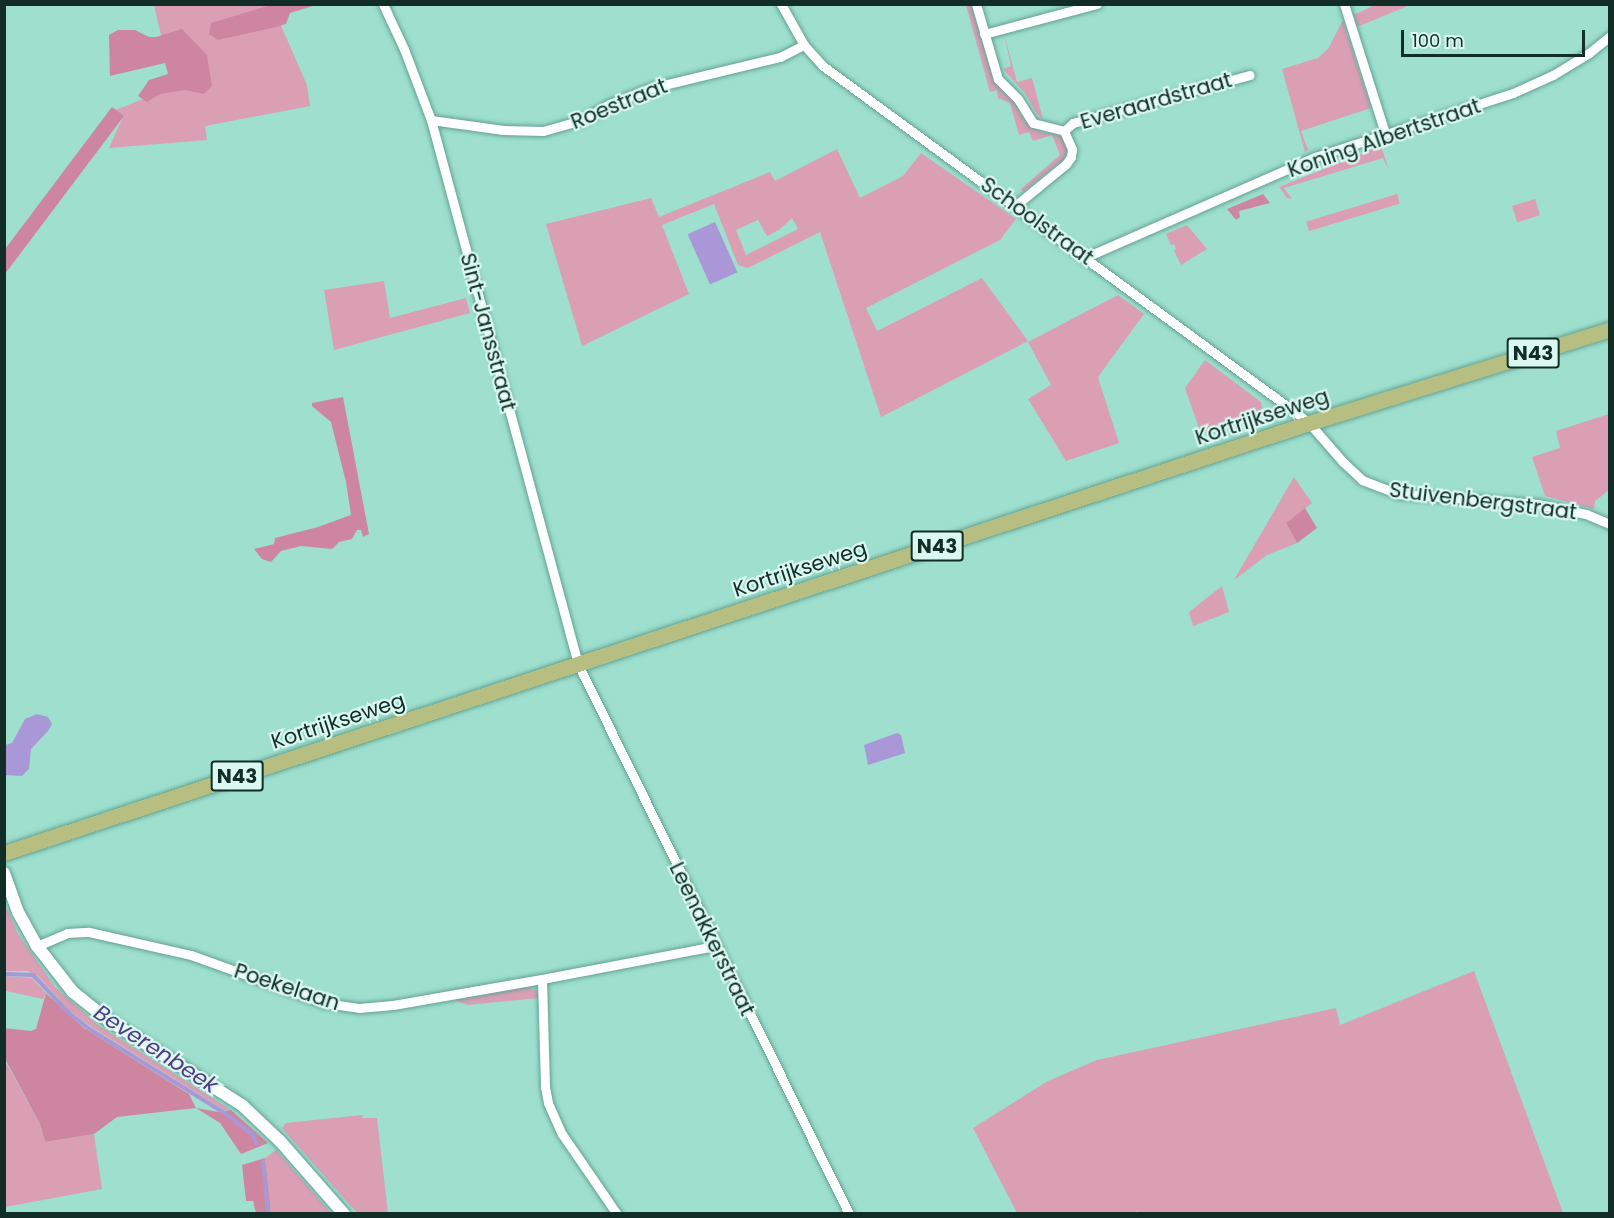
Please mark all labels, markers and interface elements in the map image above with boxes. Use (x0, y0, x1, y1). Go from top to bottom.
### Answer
scale bar (1404, 18, 1588, 56)
text: 100 m (1412, 28, 1464, 53)
street label: Everaardstraat (1077, 67, 1235, 135)
street label: Roestraat (567, 73, 671, 135)
street label: Koning Albertstraat (1284, 93, 1484, 183)
street label: Schoolstraat (976, 172, 1098, 270)
street label: Sint-Jansstraat (455, 250, 521, 414)
road number: N43 (1506, 336, 1560, 370)
street label: Kortrijkseweg (1192, 384, 1332, 450)
street label: Stuivenbergstraat (1388, 477, 1578, 525)
road number: N43 (910, 529, 964, 563)
street label: Kortrijkseweg (730, 536, 870, 602)
street label: Kortrijkseweg (268, 688, 408, 754)
road number: N43 (210, 759, 264, 793)
street label: Leenakkerstraat (664, 858, 760, 1020)
street label: Poekelaan (231, 958, 343, 1016)
water label: Beverenbeek (89, 999, 223, 1099)

